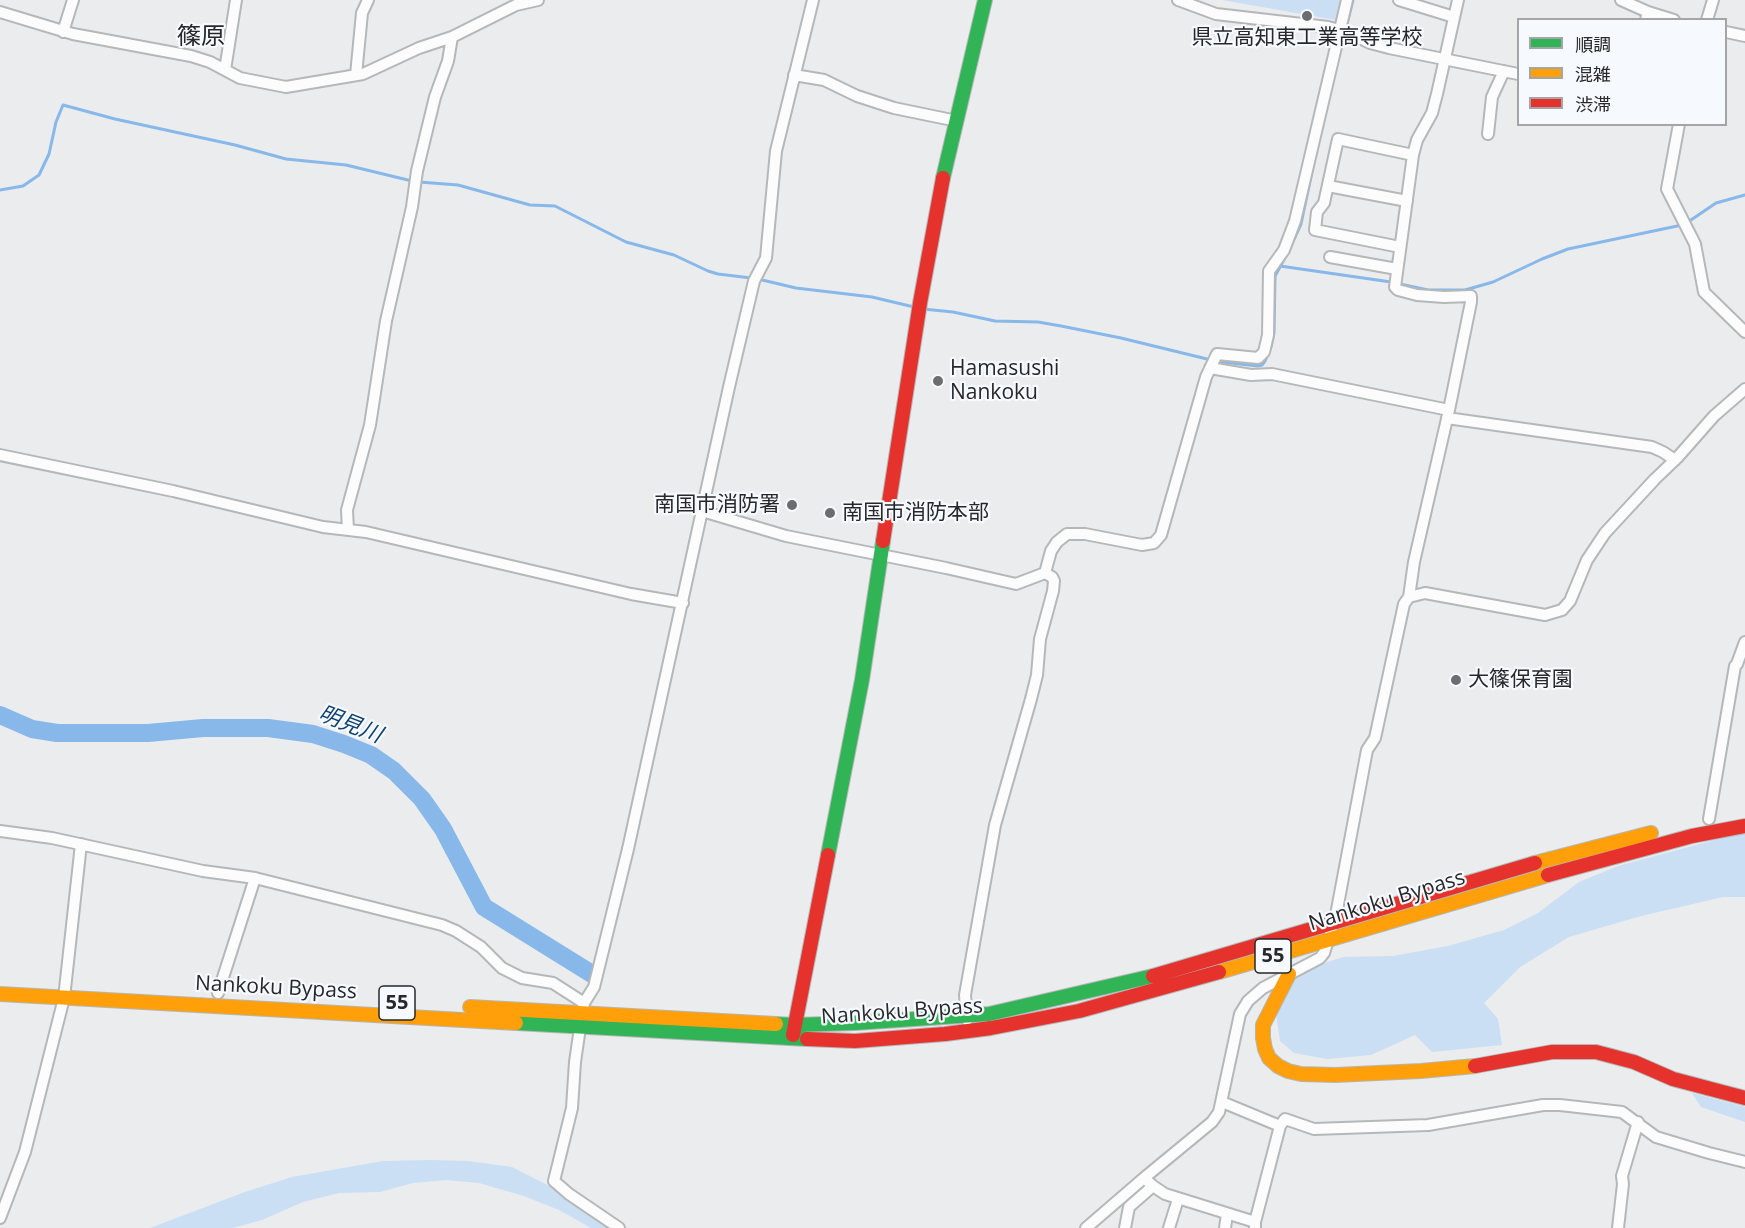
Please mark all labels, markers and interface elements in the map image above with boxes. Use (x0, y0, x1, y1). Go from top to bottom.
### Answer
marker: 県立高知東工業高等学校 (1300, 9, 1314, 23)
legend (1517, 18, 1727, 126)
district label: 篠原 (177, 23, 225, 51)
place label: 県立高知東工業高等学校 (1192, 25, 1422, 51)
text: 順調 (1575, 32, 1611, 56)
text: 混雑 (1575, 62, 1611, 86)
text: 渋滞 (1575, 92, 1611, 116)
place label: Hamasushi Nankoku (950, 356, 1059, 406)
marker: Hamasushi Nankoku (931, 374, 945, 388)
place label: 南国市消防署 (654, 492, 780, 518)
marker: 南国市消防署 (785, 498, 799, 512)
place label: 南国市消防本部 (842, 500, 989, 526)
marker: 南国市消防本部 (823, 506, 837, 520)
place label: 大篠保育園 (1468, 667, 1573, 693)
marker: 大篠保育園 (1449, 673, 1463, 687)
water label: 明見川 (314, 701, 386, 749)
street label: Nankoku Bypass (1306, 865, 1468, 937)
road number: 55 (1255, 939, 1291, 973)
street label: Nankoku Bypass (194, 971, 358, 1005)
road number: 55 (379, 986, 415, 1020)
street label: Nankoku Bypass (820, 994, 984, 1030)

